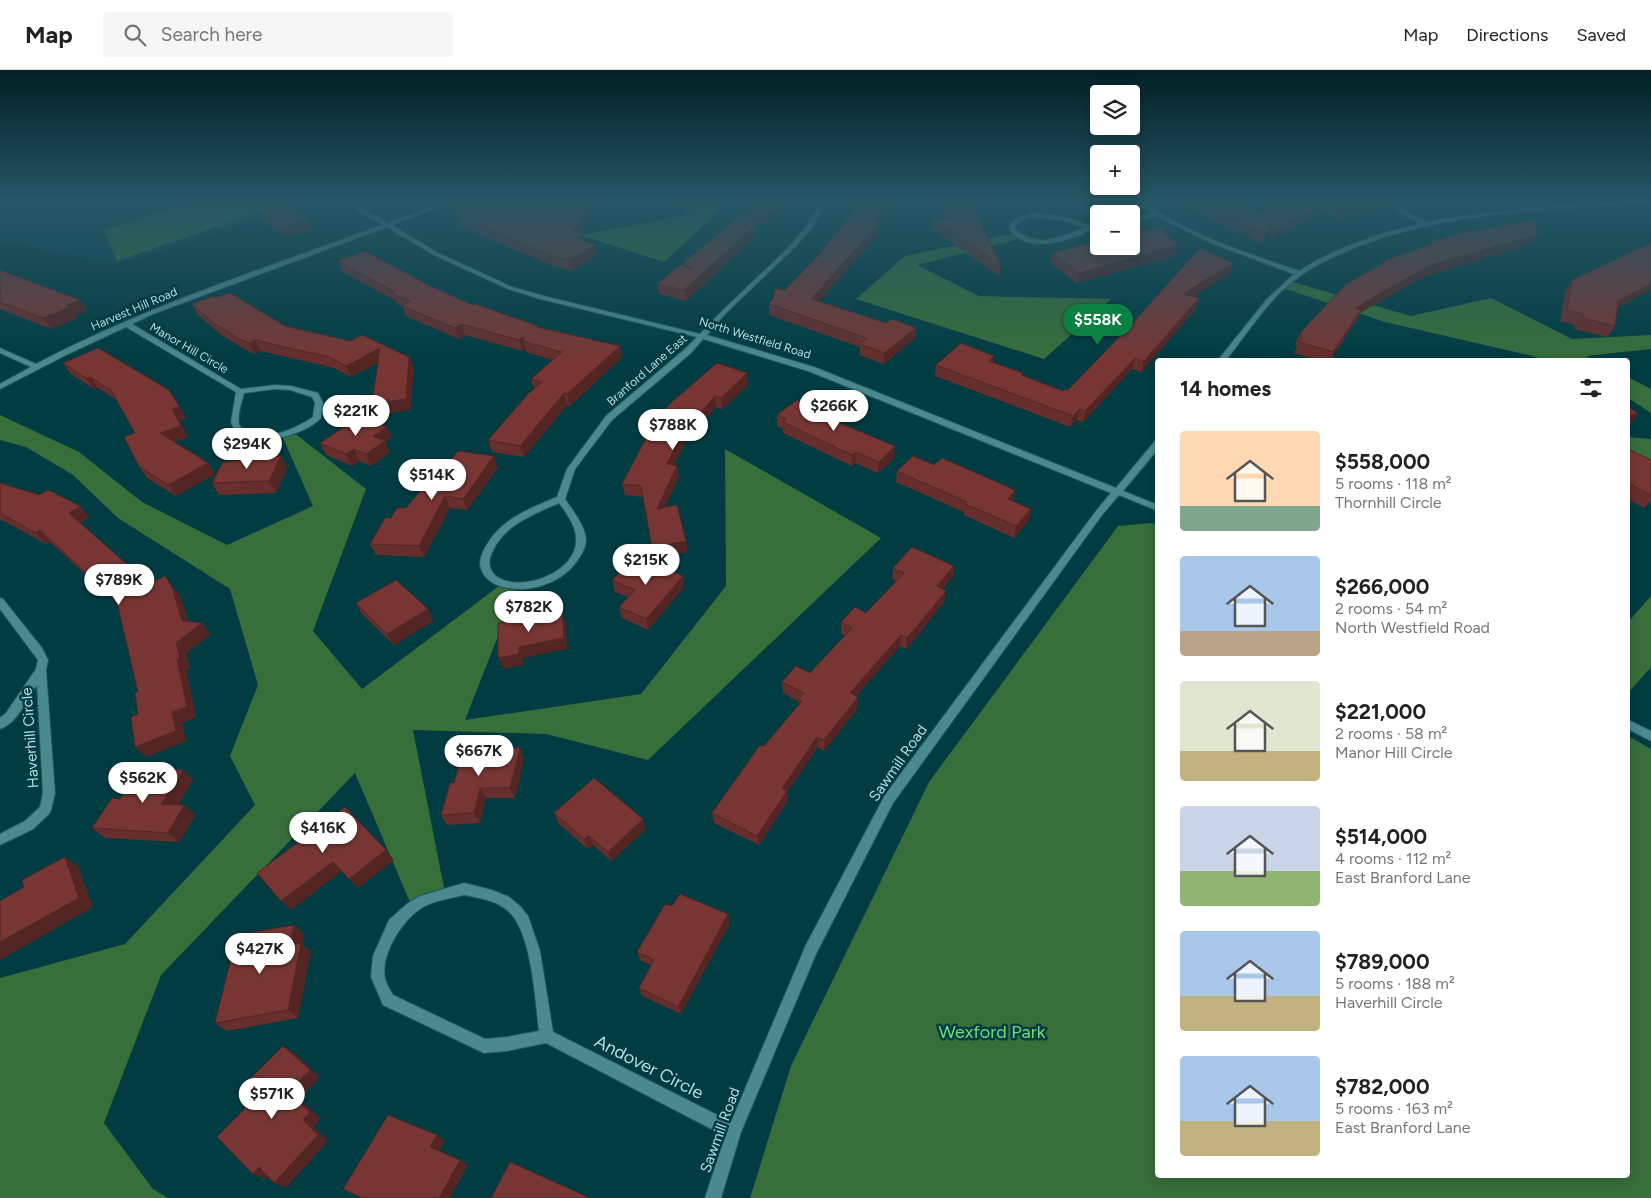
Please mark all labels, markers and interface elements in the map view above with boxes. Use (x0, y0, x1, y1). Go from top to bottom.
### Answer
search box (103, 12, 453, 57)
text: Map (25, 20, 73, 49)
icon: search (121, 21, 149, 49)
text: Search here (161, 23, 262, 46)
text: Map (1403, 24, 1438, 46)
text: Directions (1466, 24, 1548, 46)
text: Saved (1576, 24, 1626, 46)
map controls (1090, 85, 1140, 255)
button: layers (1090, 85, 1140, 135)
button: + (1090, 145, 1140, 195)
button: − (1090, 205, 1140, 255)
street label: Harvest Hill Road (89, 284, 179, 334)
pin: $558K (1063, 304, 1133, 346)
text: $558K (1074, 310, 1122, 329)
street label: North Westfield Road (697, 314, 813, 362)
street label: Manor Hill Circle (147, 320, 231, 376)
street label: Branford Lane East (604, 331, 690, 409)
icon: filters (1577, 374, 1605, 402)
text: 14 homes (1180, 376, 1271, 401)
pin: $266K (799, 390, 869, 432)
pin: $221K (321, 394, 391, 437)
text: $266K (810, 396, 858, 415)
text: $221K (334, 401, 378, 420)
pin: $788K (638, 408, 708, 451)
text: $788K (649, 415, 697, 434)
pin: $294K (212, 428, 282, 470)
text: $294K (223, 434, 271, 453)
text: $558,000 (1335, 449, 1430, 474)
icon: home (1220, 451, 1280, 511)
pin: $514K (397, 458, 467, 501)
text: $514K (409, 465, 455, 484)
text: 5 rooms · 118 m² (1335, 474, 1452, 493)
text: Thornhill Circle (1335, 493, 1442, 512)
pin: $215K (611, 544, 681, 586)
text: $215K (624, 550, 668, 569)
pin: $789K (84, 564, 154, 606)
text: $789K (95, 570, 143, 589)
text: $266,000 (1335, 574, 1429, 599)
icon: home (1220, 576, 1280, 636)
pin: $782K (494, 590, 564, 633)
text: $782K (505, 597, 553, 616)
text: 2 rooms · 54 m² (1335, 599, 1447, 618)
text: North Westfield Road (1335, 618, 1490, 637)
street label: Haverhill Circle (18, 687, 42, 789)
text: $221,000 (1335, 699, 1426, 724)
icon: home (1220, 701, 1280, 761)
street label: Sawmill Road (865, 721, 931, 805)
text: 2 rooms · 58 m² (1335, 724, 1447, 743)
pin: $667K (444, 734, 514, 777)
text: $667K (456, 741, 502, 760)
text: Manor Hill Circle (1335, 743, 1453, 762)
pin: $562K (108, 762, 178, 804)
text: $562K (119, 768, 167, 787)
pin: $416K (288, 812, 358, 854)
text: $416K (300, 818, 346, 837)
text: $514,000 (1335, 824, 1427, 849)
icon: home (1220, 826, 1280, 886)
text: 4 rooms · 112 m² (1335, 849, 1451, 868)
text: East Branford Lane (1335, 868, 1470, 887)
pin: $427K (225, 932, 295, 975)
text: $427K (236, 939, 284, 958)
text: $789,000 (1335, 949, 1430, 974)
icon: home (1220, 951, 1280, 1011)
text: 5 rooms · 188 m² (1335, 974, 1455, 993)
text: Haverhill Circle (1335, 993, 1443, 1012)
park label: Wexford Park (938, 1021, 1046, 1043)
street label: Andover Circle (591, 1030, 707, 1104)
text: $782,000 (1335, 1074, 1430, 1099)
icon: home (1220, 1076, 1280, 1136)
pin: $571K (237, 1078, 307, 1120)
text: $571K (250, 1084, 294, 1103)
street label: Sawmill Road (696, 1085, 744, 1175)
text: 5 rooms · 163 m² (1335, 1099, 1453, 1118)
text: East Branford Lane (1335, 1118, 1470, 1137)

